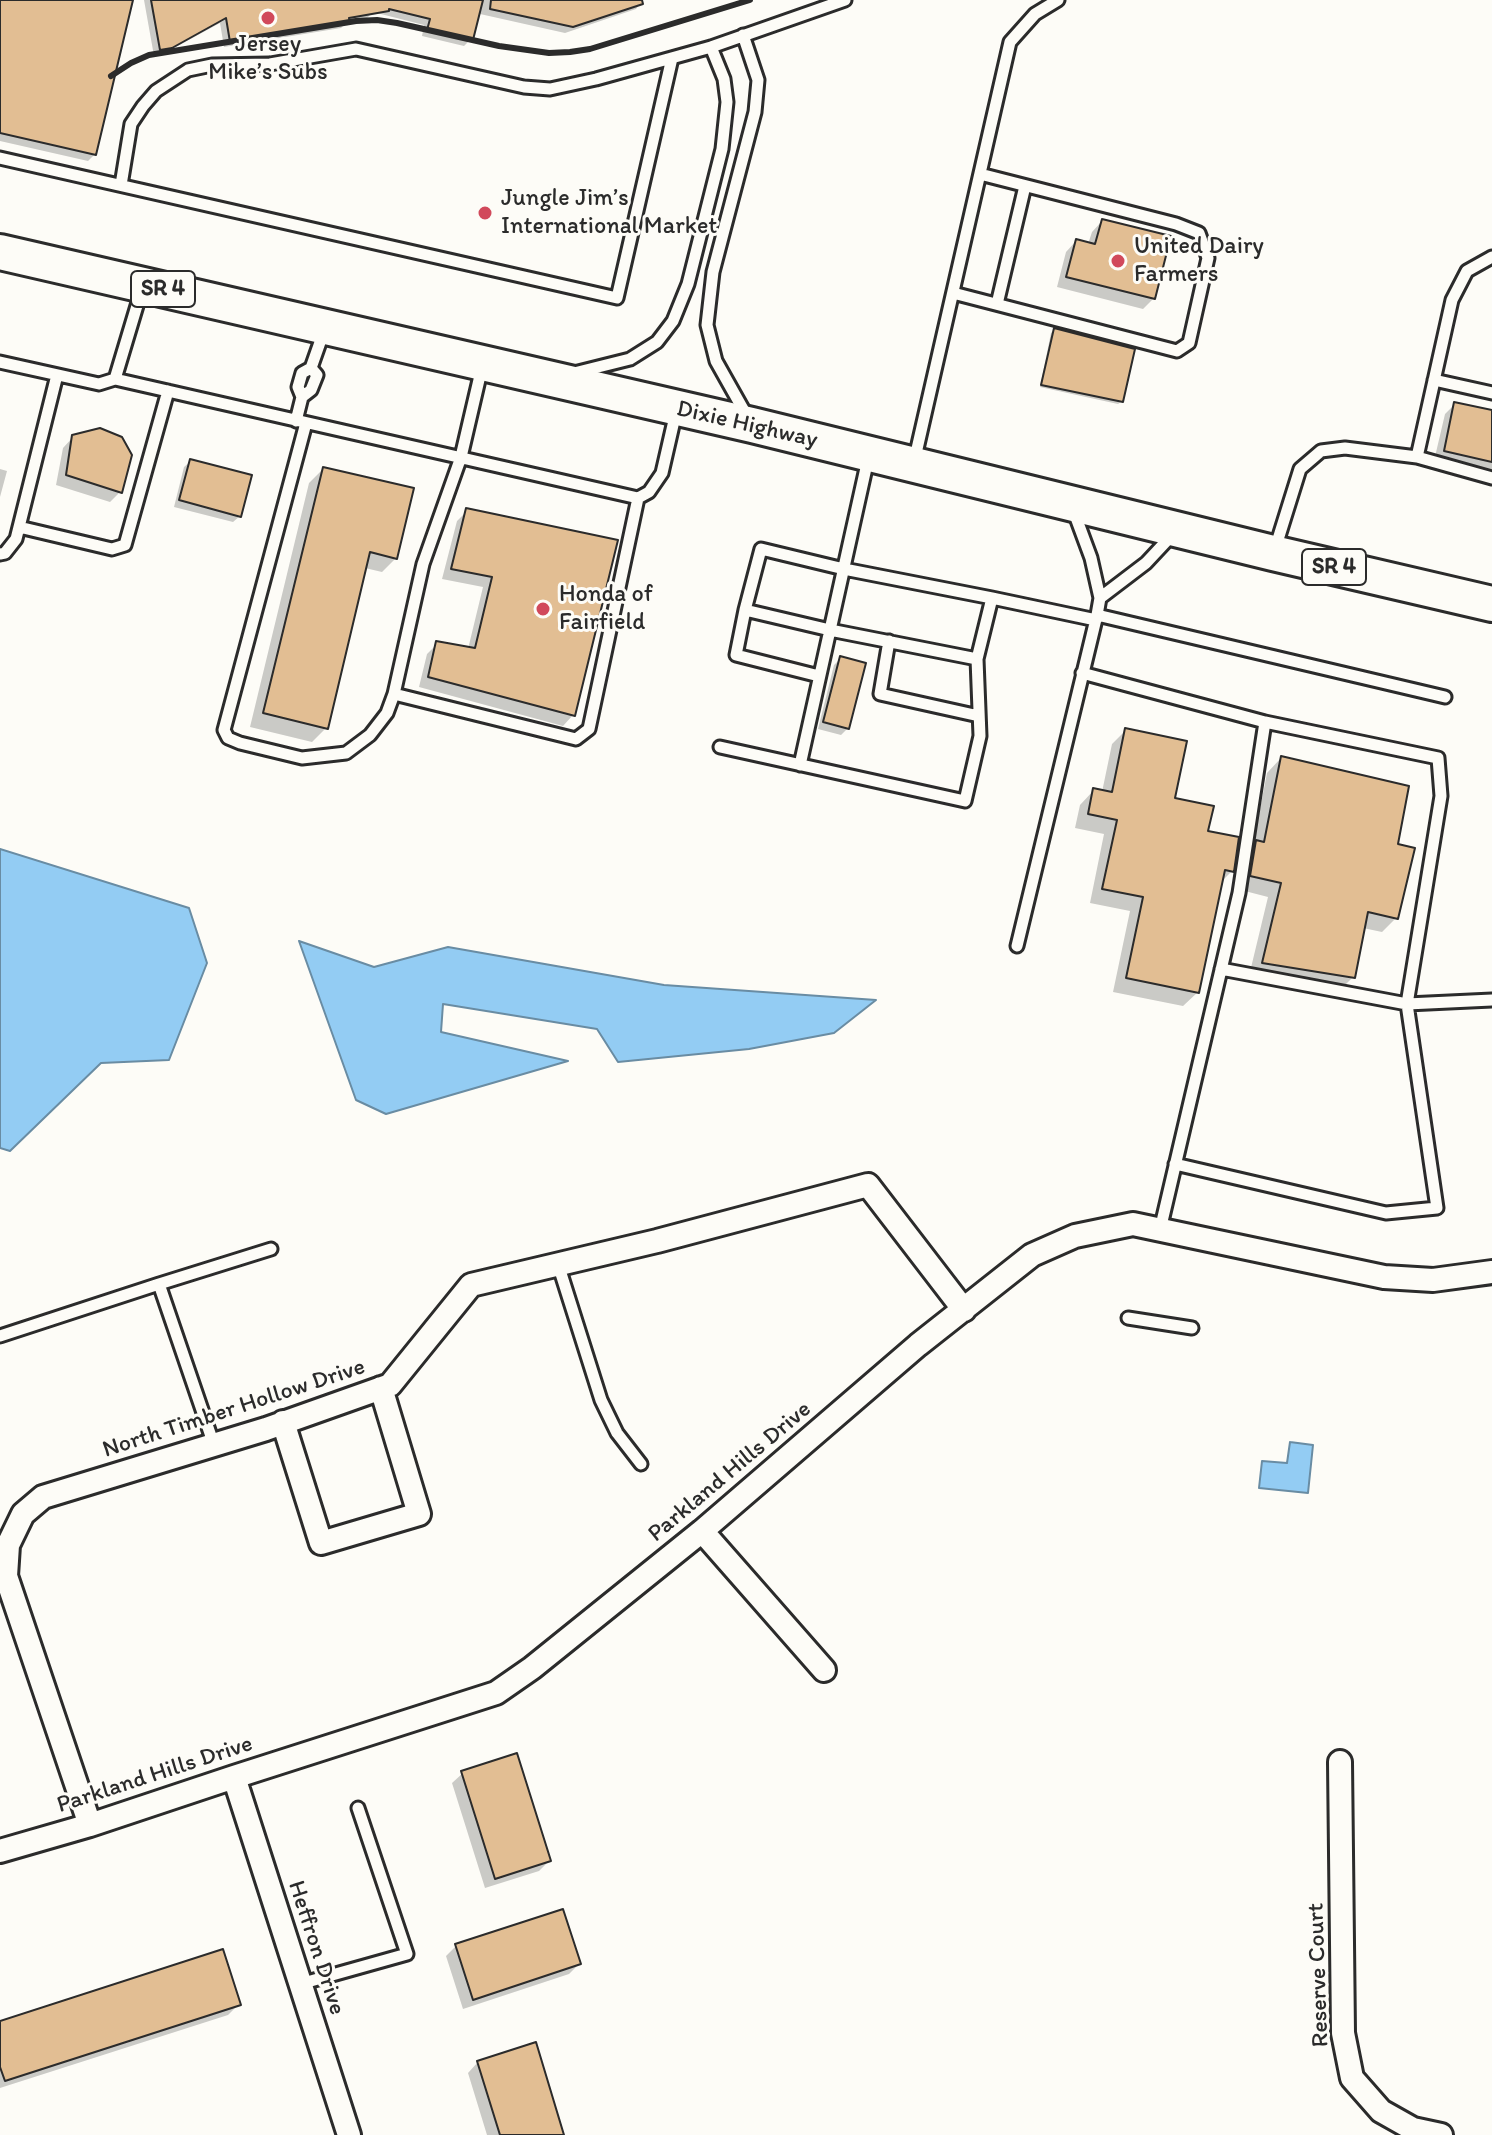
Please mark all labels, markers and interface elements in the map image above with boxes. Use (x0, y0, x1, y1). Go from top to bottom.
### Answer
marker: Jersey Mike’s Subs (259, 9, 277, 27)
place label: Jersey Mike’s Subs (208, 31, 328, 87)
place label: Jungle Jim’s International Market (501, 185, 717, 241)
marker: Jungle Jim’s International Market (476, 204, 494, 222)
place label: United Dairy Farmers (1134, 233, 1264, 289)
marker: United Dairy Farmers (1109, 252, 1127, 270)
road number: SR 4 (131, 271, 195, 307)
street label: Dixie Highway (674, 395, 820, 455)
road number: SR 4 (1302, 549, 1366, 585)
place label: Honda of Fairfield (559, 581, 653, 637)
marker: Honda of Fairfield (534, 600, 552, 618)
street label: North Timber Hollow Drive (99, 1353, 369, 1465)
street label: Parkland Hills Drive (643, 1395, 817, 1549)
street label: Parkland Hills Drive (53, 1730, 257, 1820)
street label: Heffron Drive (281, 1877, 351, 2019)
street label: Reserve Court (1302, 1902, 1336, 2048)

